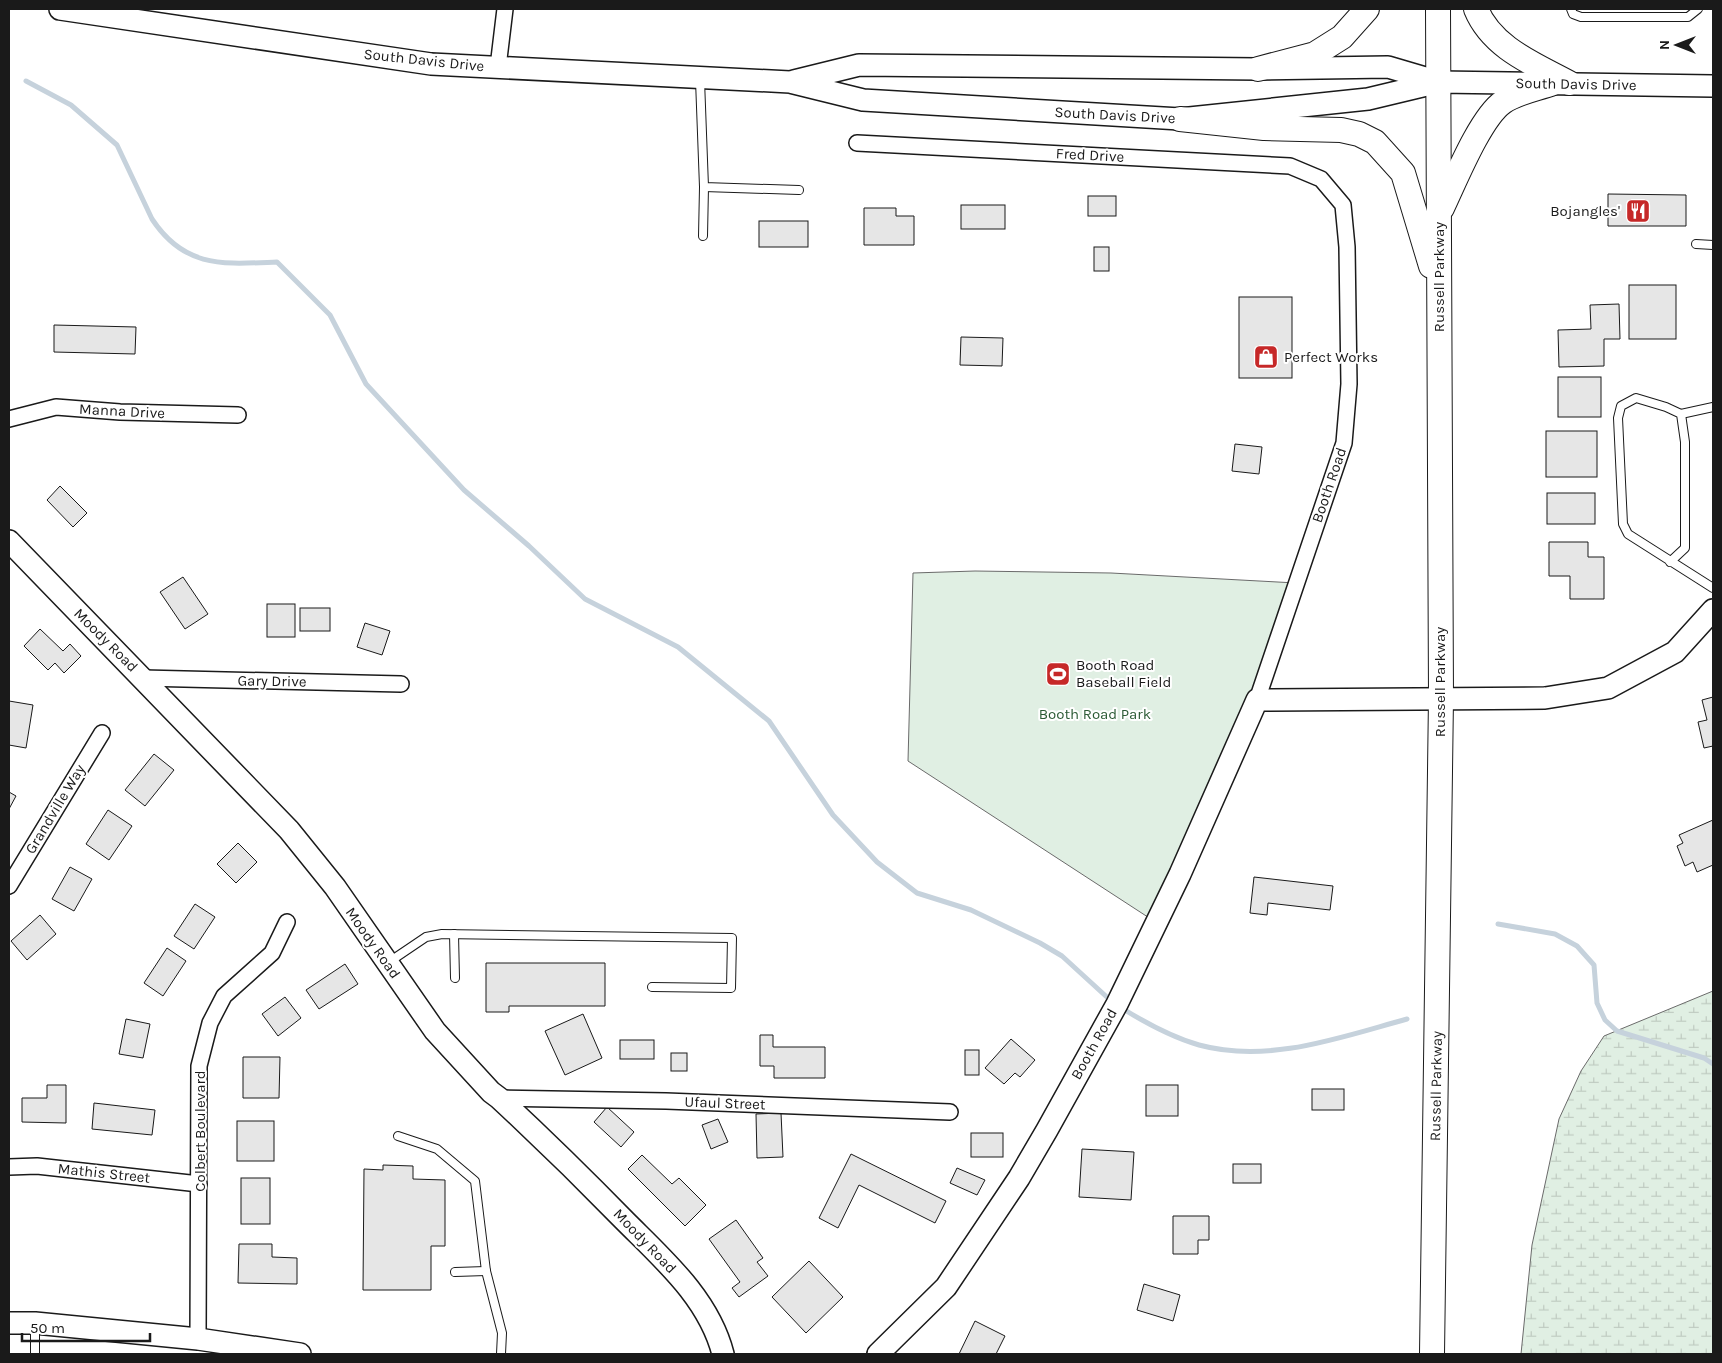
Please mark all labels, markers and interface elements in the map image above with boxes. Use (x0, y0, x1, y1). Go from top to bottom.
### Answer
north arrow (1652, 20, 1702, 70)
text: N (1656, 40, 1673, 50)
street label: South Davis Drive (363, 45, 485, 75)
street label: South Davis Drive (1515, 74, 1637, 94)
street label: South Davis Drive (1054, 103, 1176, 127)
street label: Fred Drive (1055, 144, 1125, 166)
restaurant icon: Bojangles' (1625, 198, 1651, 224)
place label: Bojangles' (1550, 202, 1620, 220)
street label: Russell Parkway (1430, 222, 1448, 332)
shop icon: Perfect Works (1253, 344, 1279, 370)
place label: Perfect Works (1284, 348, 1378, 366)
street label: Manna Drive (79, 400, 165, 422)
street label: Booth Road (1308, 445, 1350, 525)
street label: Moody Road (70, 604, 142, 676)
street label: Russell Parkway (1431, 627, 1449, 737)
place label: Booth Road Baseball Field (1076, 656, 1171, 691)
sports icon: Booth Road Baseball Field (1045, 661, 1071, 687)
street label: Gary Drive (237, 671, 307, 691)
park label: Booth Road Park (1039, 705, 1151, 723)
street label: Grandville Way (21, 761, 89, 857)
street label: Moody Road (342, 904, 404, 982)
street label: Booth Road (1067, 1005, 1121, 1083)
street label: Russell Parkway (1426, 1031, 1446, 1141)
street label: Colbert Boulevard (191, 1070, 209, 1192)
street label: Ufaul Street (684, 1093, 766, 1113)
street label: Mathis Street (57, 1159, 151, 1187)
street label: Moody Road (610, 1205, 680, 1277)
scale bar (22, 1310, 150, 1342)
text: 50 m (30, 1319, 65, 1337)

